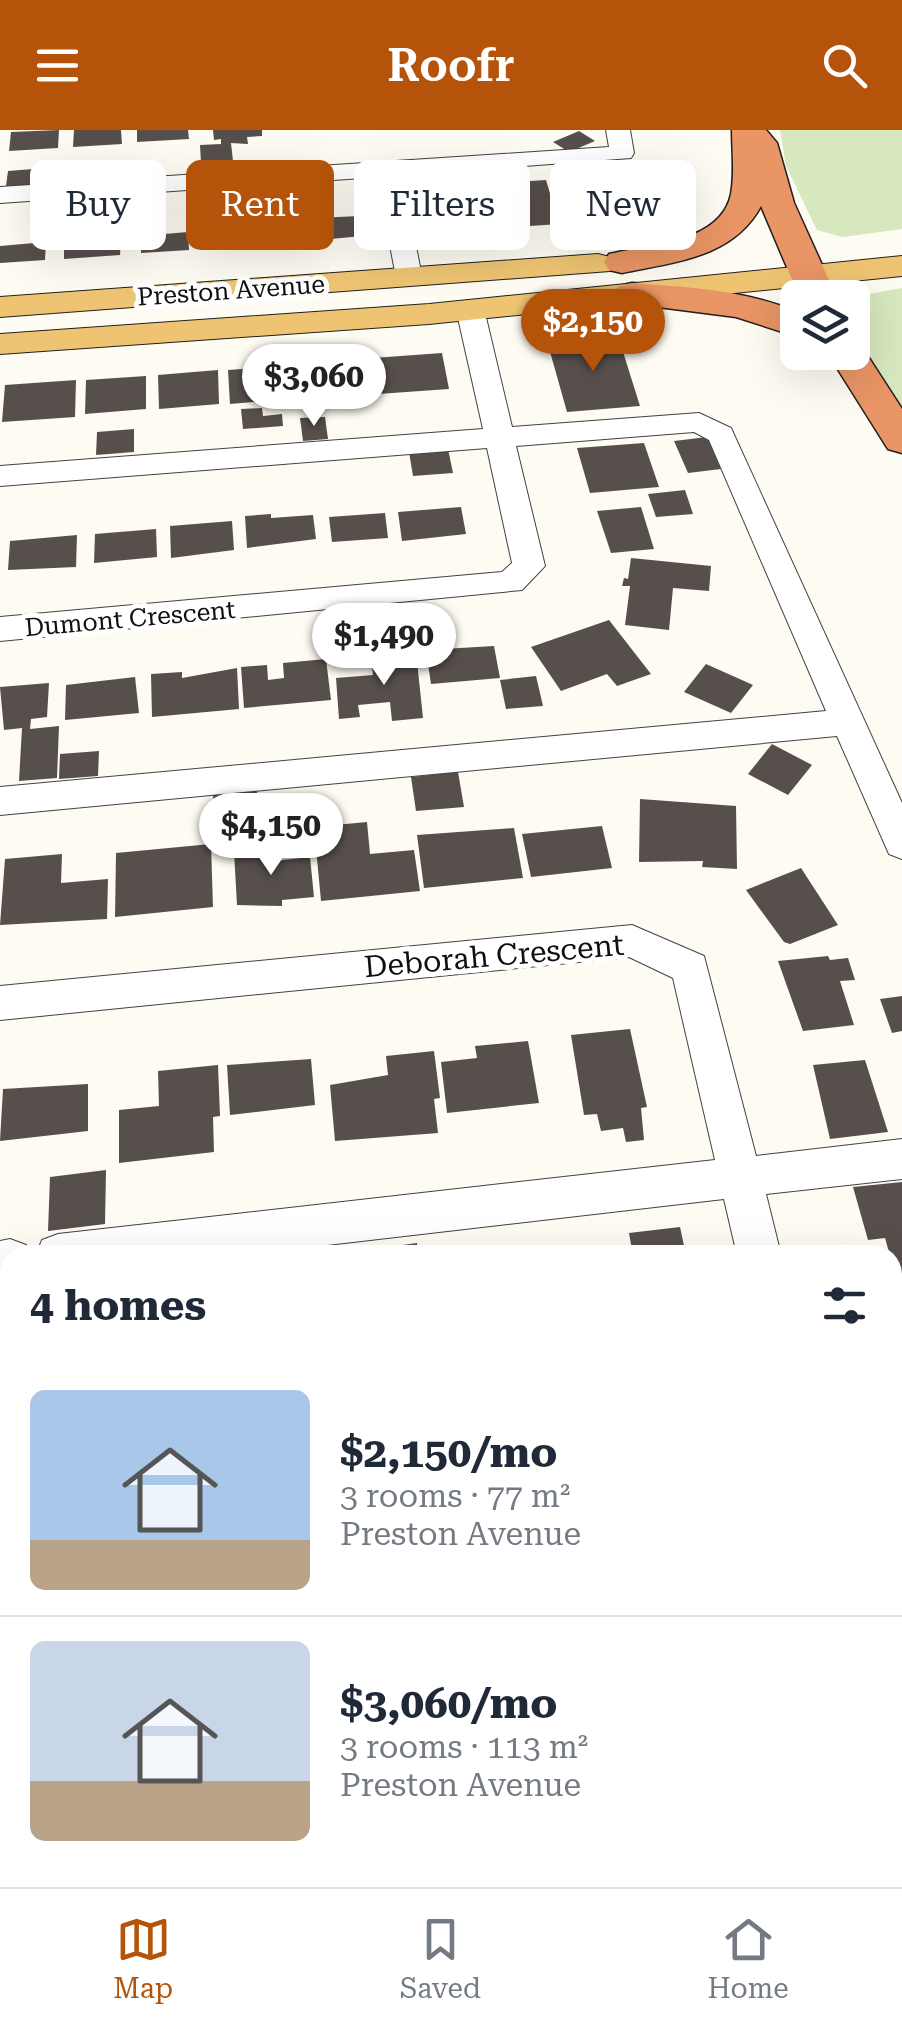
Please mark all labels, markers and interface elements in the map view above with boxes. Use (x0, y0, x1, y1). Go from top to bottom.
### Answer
icon: menu (30, 38, 85, 93)
icon: search (817, 38, 872, 93)
text: Roofr (387, 39, 515, 92)
chip: Buy (30, 160, 166, 250)
chip: Rent (186, 160, 334, 250)
chip: Filters (354, 160, 530, 250)
chip: New (550, 160, 696, 250)
street label: Preston Avenue (136, 269, 326, 312)
map controls (780, 280, 870, 370)
button: layers (780, 280, 870, 370)
pin: $2,150 (512, 289, 674, 374)
text: $2,150 (543, 302, 643, 340)
pin: $3,060 (233, 344, 395, 429)
text: $3,060 (264, 357, 364, 395)
street label: Dumont Crescent (23, 595, 237, 642)
pin: $1,490 (303, 603, 465, 688)
text: $1,490 (334, 616, 434, 654)
pin: $4,150 (190, 793, 352, 878)
text: $4,150 (221, 806, 321, 844)
street label: Deborah Crescent (363, 927, 625, 984)
icon: filters (817, 1278, 872, 1333)
text: 4 homes (30, 1281, 206, 1330)
text: $2,150/mo (340, 1428, 557, 1477)
icon: home (110, 1430, 230, 1550)
text: 3 rooms · 77 m² (340, 1477, 570, 1515)
text: Preston Avenue (340, 1515, 581, 1553)
text: $3,060/mo (340, 1679, 557, 1728)
icon: home (110, 1681, 230, 1801)
text: 3 rooms · 113 m² (340, 1728, 588, 1766)
text: Preston Avenue (340, 1766, 581, 1804)
tab: Map (113, 1912, 173, 2005)
tab: Saved (400, 1912, 481, 2005)
tab: Home (708, 1912, 789, 2005)

